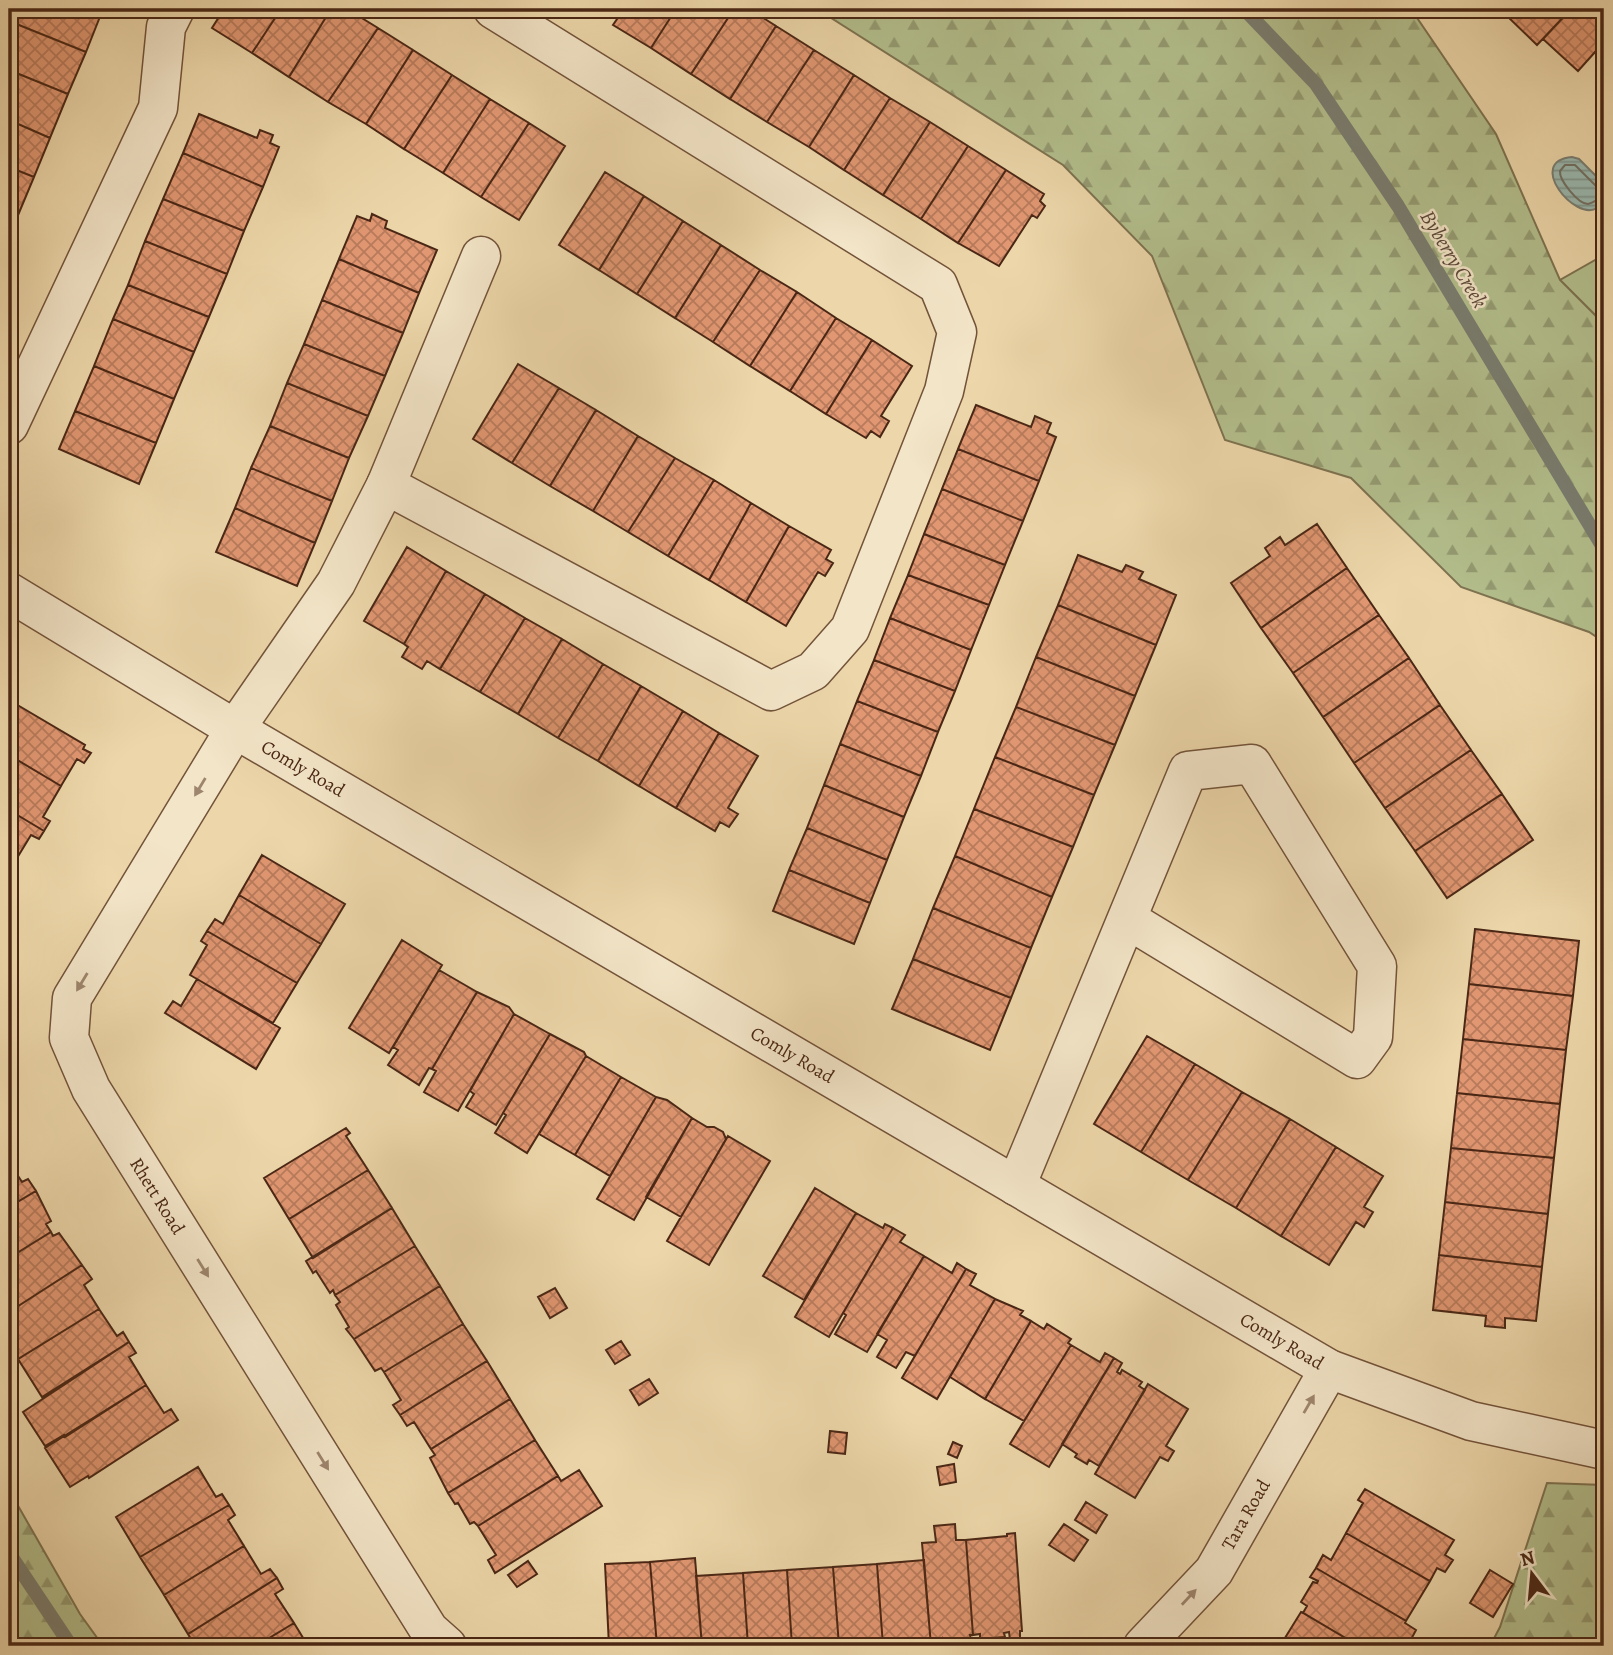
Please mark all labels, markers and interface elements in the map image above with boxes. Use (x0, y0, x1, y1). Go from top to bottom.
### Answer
water label: Byberry Creek (1414, 205, 1494, 313)
street label: Comly Road (256, 734, 350, 804)
one-way arrow (193, 778, 206, 797)
one-way arrow (76, 972, 88, 991)
street label: Comly Road (746, 1020, 840, 1090)
street label: Rhett Road (123, 1153, 191, 1240)
one-way arrow (196, 1258, 209, 1278)
street label: Comly Road (1235, 1307, 1329, 1377)
one-way arrow (1303, 1394, 1315, 1414)
one-way arrow (317, 1451, 330, 1470)
street label: Tara Road (1216, 1474, 1277, 1555)
north arrow (1498, 1540, 1568, 1610)
text: N (1517, 1544, 1538, 1573)
one-way arrow (1181, 1589, 1197, 1606)

